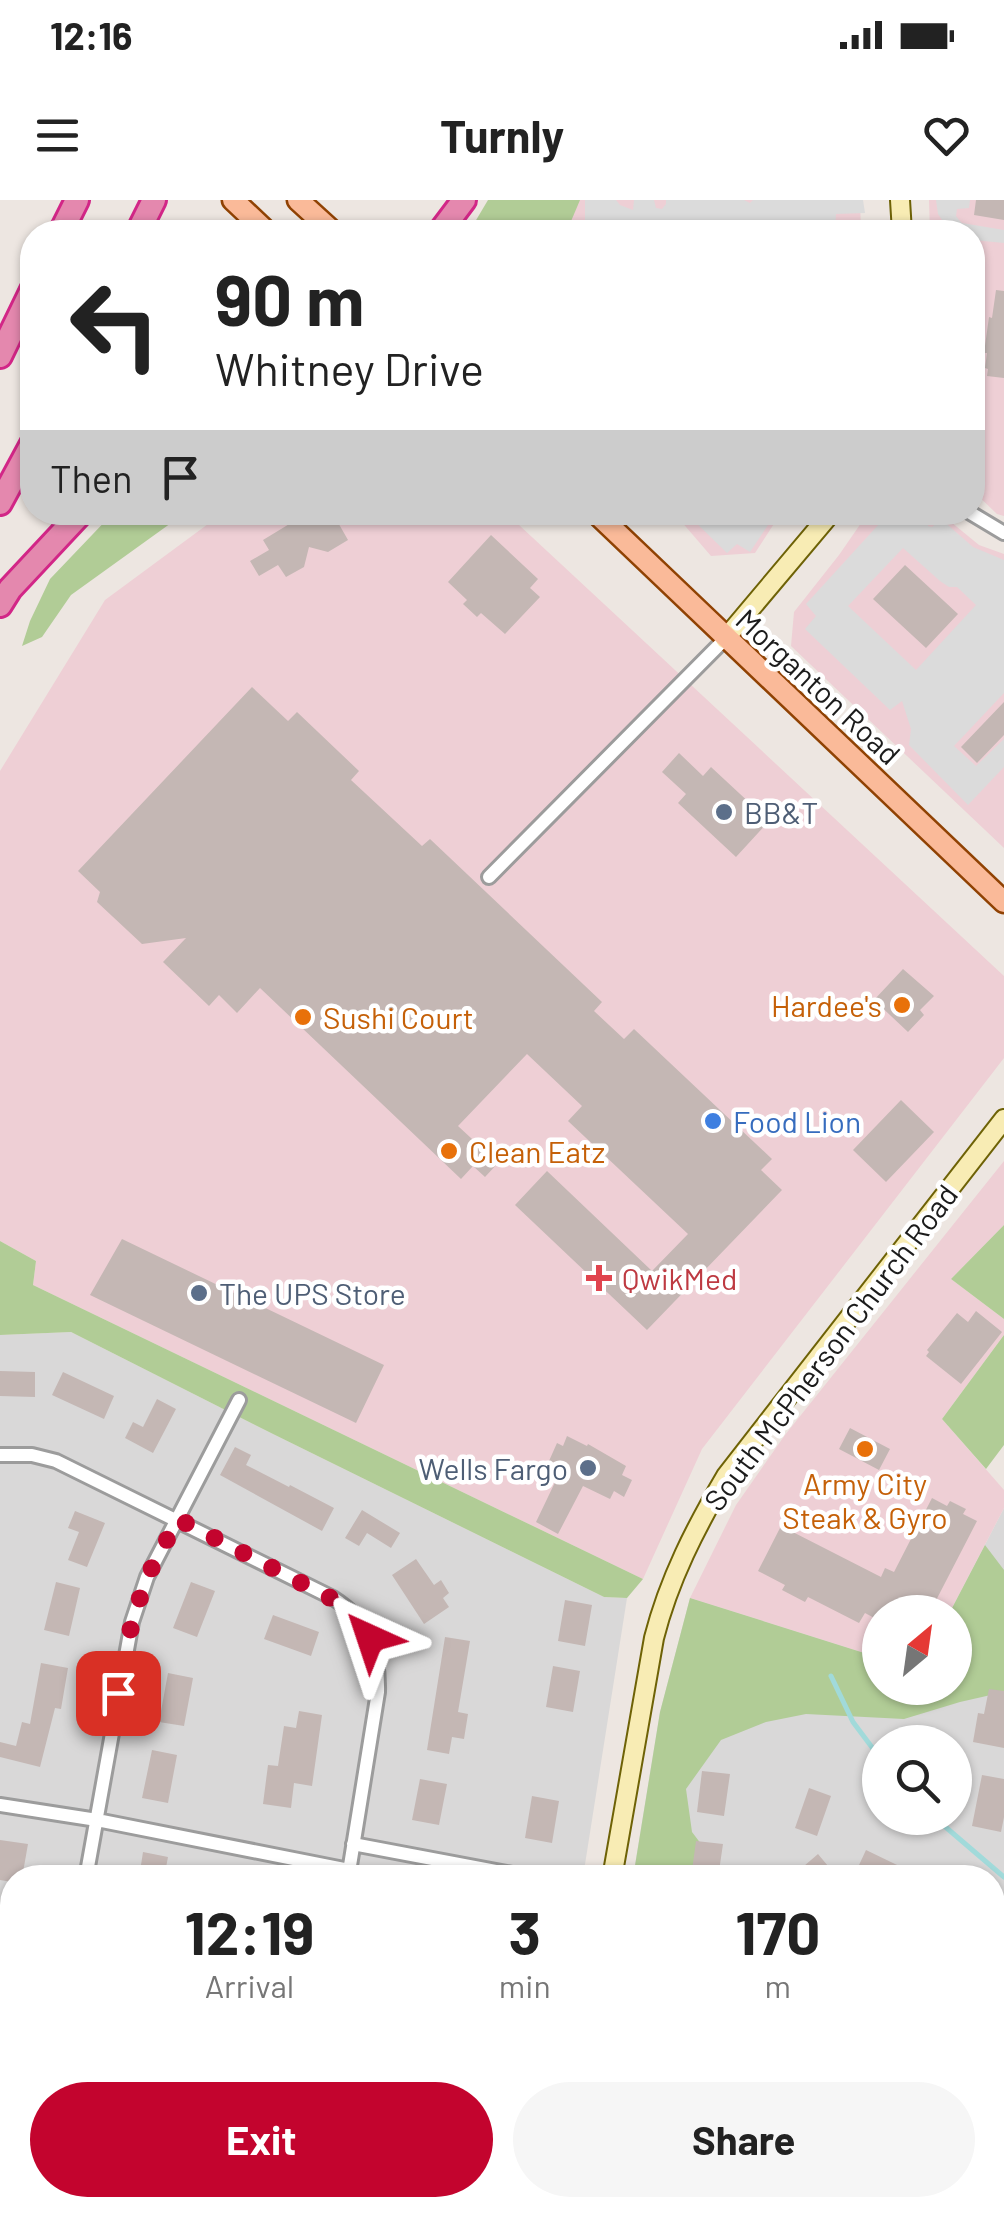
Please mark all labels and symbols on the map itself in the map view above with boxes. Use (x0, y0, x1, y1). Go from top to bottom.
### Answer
street label: Morganton Road (729, 601, 909, 771)
place label: BB&T (744, 794, 818, 830)
marker: BB&T (713, 801, 735, 823)
place label: Hardee's (771, 987, 882, 1023)
marker: Hardee's (891, 994, 913, 1016)
place label: Sushi Court (323, 999, 474, 1035)
marker: Sushi Court (292, 1006, 314, 1028)
place label: Food Lion (733, 1103, 861, 1139)
marker: Food Lion (702, 1110, 724, 1132)
place label: Clean Eatz (469, 1133, 605, 1169)
marker: Clean Eatz (438, 1140, 460, 1162)
street label: South McPherson Church Road (696, 1177, 964, 1517)
place label: QwikMed (622, 1260, 737, 1296)
marker: QwikMed (586, 1265, 612, 1291)
place label: The UPS Store (219, 1275, 406, 1311)
marker: The UPS Store (188, 1282, 210, 1304)
marker: Army City Steak & Gyro (854, 1438, 876, 1460)
place label: Wells Fargo (419, 1450, 568, 1486)
marker: Wells Fargo (577, 1457, 599, 1479)
place label: Army City Steak & Gyro (782, 1465, 948, 1535)
position arrow (318, 1586, 422, 1690)
north arrow (862, 1595, 972, 1705)
pin (76, 1651, 161, 1736)

